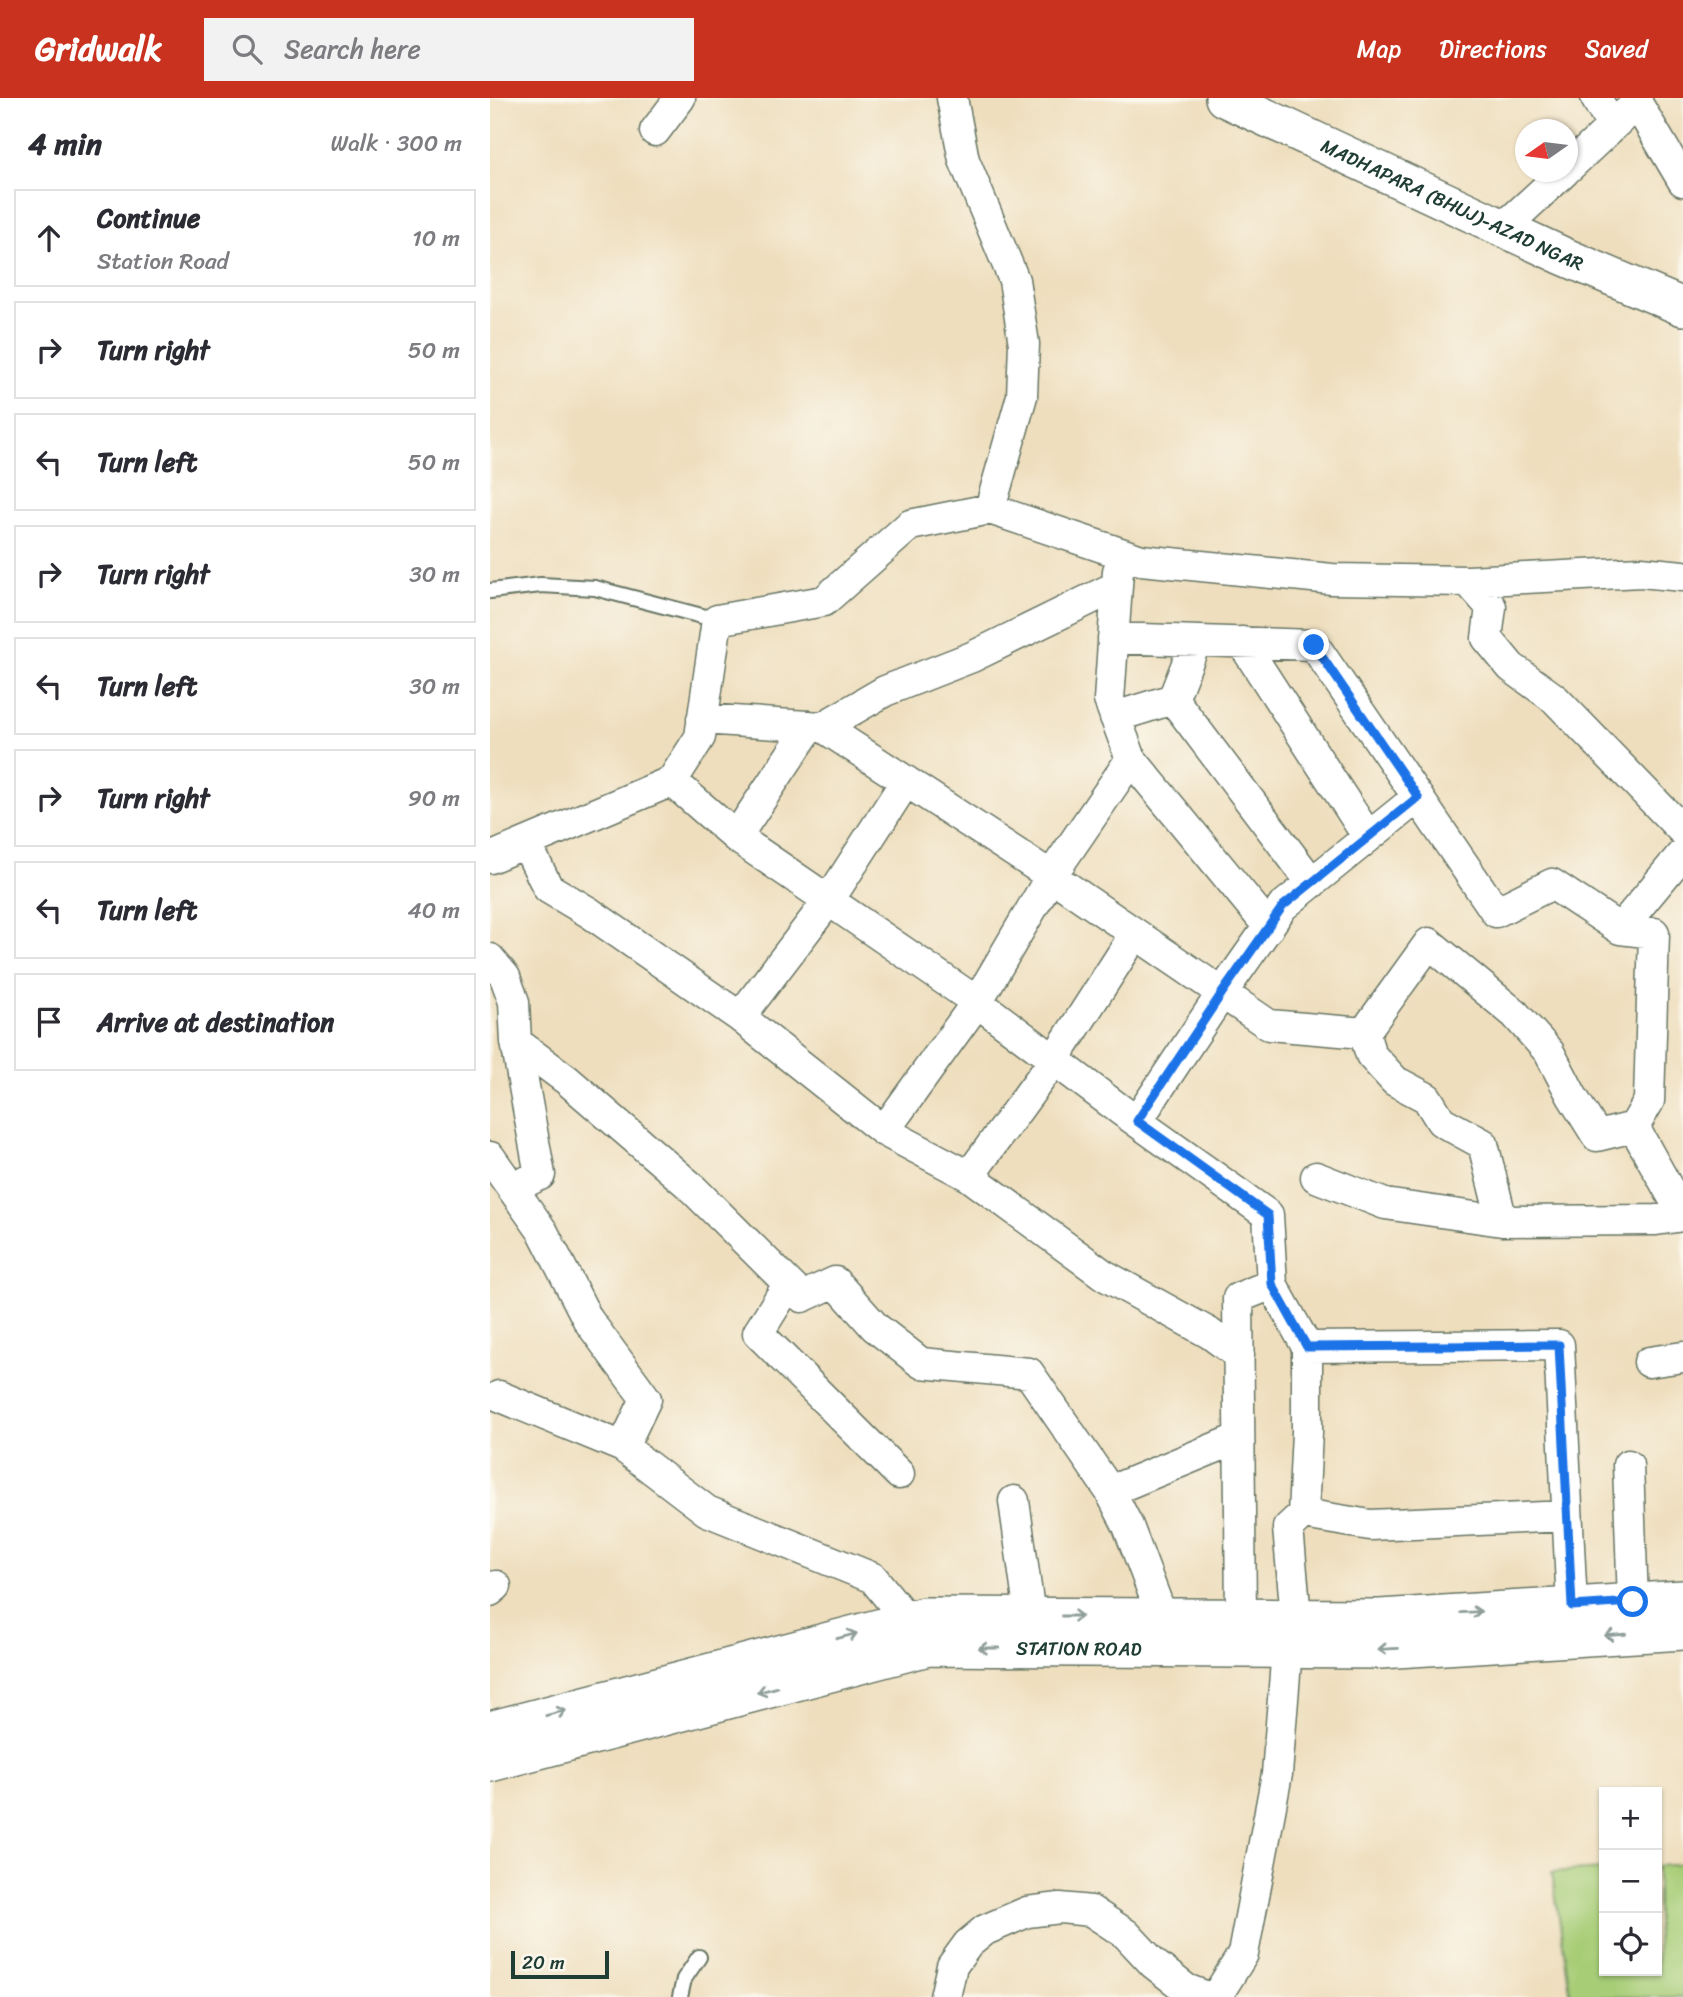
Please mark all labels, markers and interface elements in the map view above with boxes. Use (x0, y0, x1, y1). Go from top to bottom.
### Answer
search box (204, 18, 694, 81)
text: Gridwalk (35, 20, 162, 78)
text: Search here (284, 26, 421, 72)
text: Map (1357, 28, 1401, 70)
text: Directions (1439, 28, 1547, 70)
text: Saved (1585, 28, 1648, 70)
icon: search (228, 30, 266, 68)
text: 4 min (28, 117, 102, 171)
north arrow (1515, 119, 1578, 182)
text: Walk · 300 m (330, 123, 462, 164)
street label: MADHAPARA (BHUJ)-AZAD NGAR (1315, 129, 1589, 280)
text: Continue (97, 195, 200, 241)
text: 10 m (412, 218, 460, 259)
icon: ahead (30, 219, 68, 257)
text: Station Road (97, 241, 229, 282)
text: Turn right (97, 327, 210, 373)
text: 50 m (408, 330, 460, 371)
icon: right (30, 331, 68, 369)
text: Turn left (97, 439, 197, 485)
text: 50 m (408, 442, 460, 483)
icon: left (30, 443, 68, 481)
text: Turn right (97, 551, 210, 597)
text: 30 m (409, 554, 460, 595)
icon: right (30, 555, 68, 593)
route end (1298, 629, 1329, 660)
text: Turn left (97, 663, 197, 709)
text: 30 m (409, 666, 460, 707)
icon: left (30, 667, 68, 705)
text: Turn right (97, 775, 210, 821)
text: 90 m (408, 778, 460, 819)
icon: right (30, 779, 68, 817)
text: Turn left (97, 887, 197, 933)
text: 40 m (407, 890, 460, 931)
icon: left (30, 891, 68, 929)
text: Arrive at destination (97, 999, 334, 1045)
icon: arrive (30, 1003, 68, 1041)
route start (1617, 1586, 1648, 1617)
one-way arrow (1459, 1605, 1482, 1618)
one-way arrow (1060, 1609, 1083, 1623)
one-way arrow (835, 1629, 858, 1642)
one-way arrow (1604, 1629, 1627, 1642)
street label: STATION ROAD (1016, 1632, 1142, 1665)
one-way arrow (978, 1641, 1001, 1655)
one-way arrow (1377, 1643, 1400, 1656)
one-way arrow (756, 1684, 779, 1697)
one-way arrow (545, 1705, 567, 1718)
map controls (1599, 1787, 1662, 1976)
button: + (1599, 1787, 1662, 1850)
button: − (1599, 1850, 1662, 1913)
button: locate (1599, 1913, 1662, 1976)
text: 20 m (522, 1946, 565, 1979)
scale bar (511, 1948, 609, 1980)

